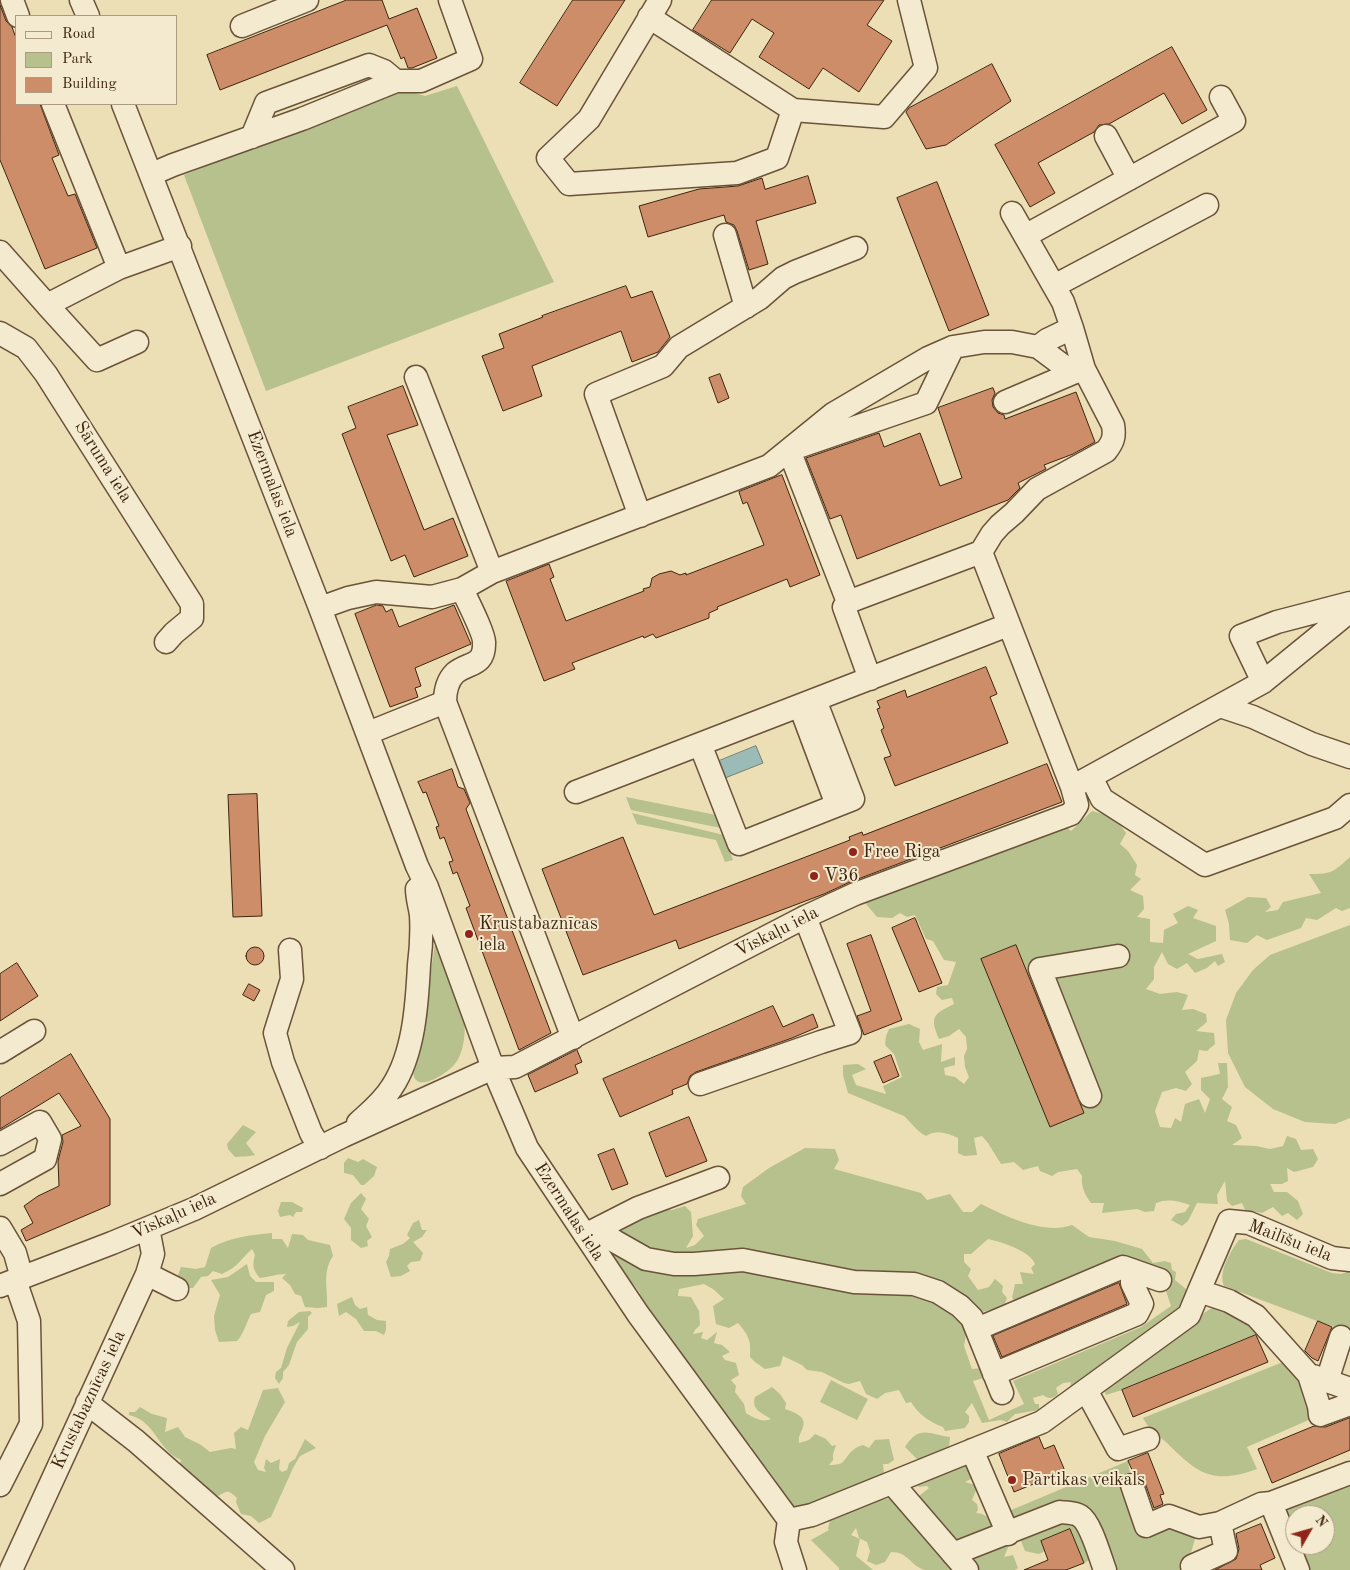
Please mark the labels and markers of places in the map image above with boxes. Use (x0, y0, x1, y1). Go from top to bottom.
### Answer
place label: Free Riga (863, 841, 941, 863)
marker: Free Riga (847, 846, 859, 858)
place label: V36 (824, 865, 859, 887)
marker: V36 (808, 870, 820, 882)
place label: Krustabaznīcas iela (479, 913, 598, 956)
marker: Krustabaznīcas iela (463, 928, 475, 940)
place label: Pārtikas veikals (1022, 1469, 1145, 1491)
marker: Pārtikas veikals (1006, 1474, 1018, 1486)

